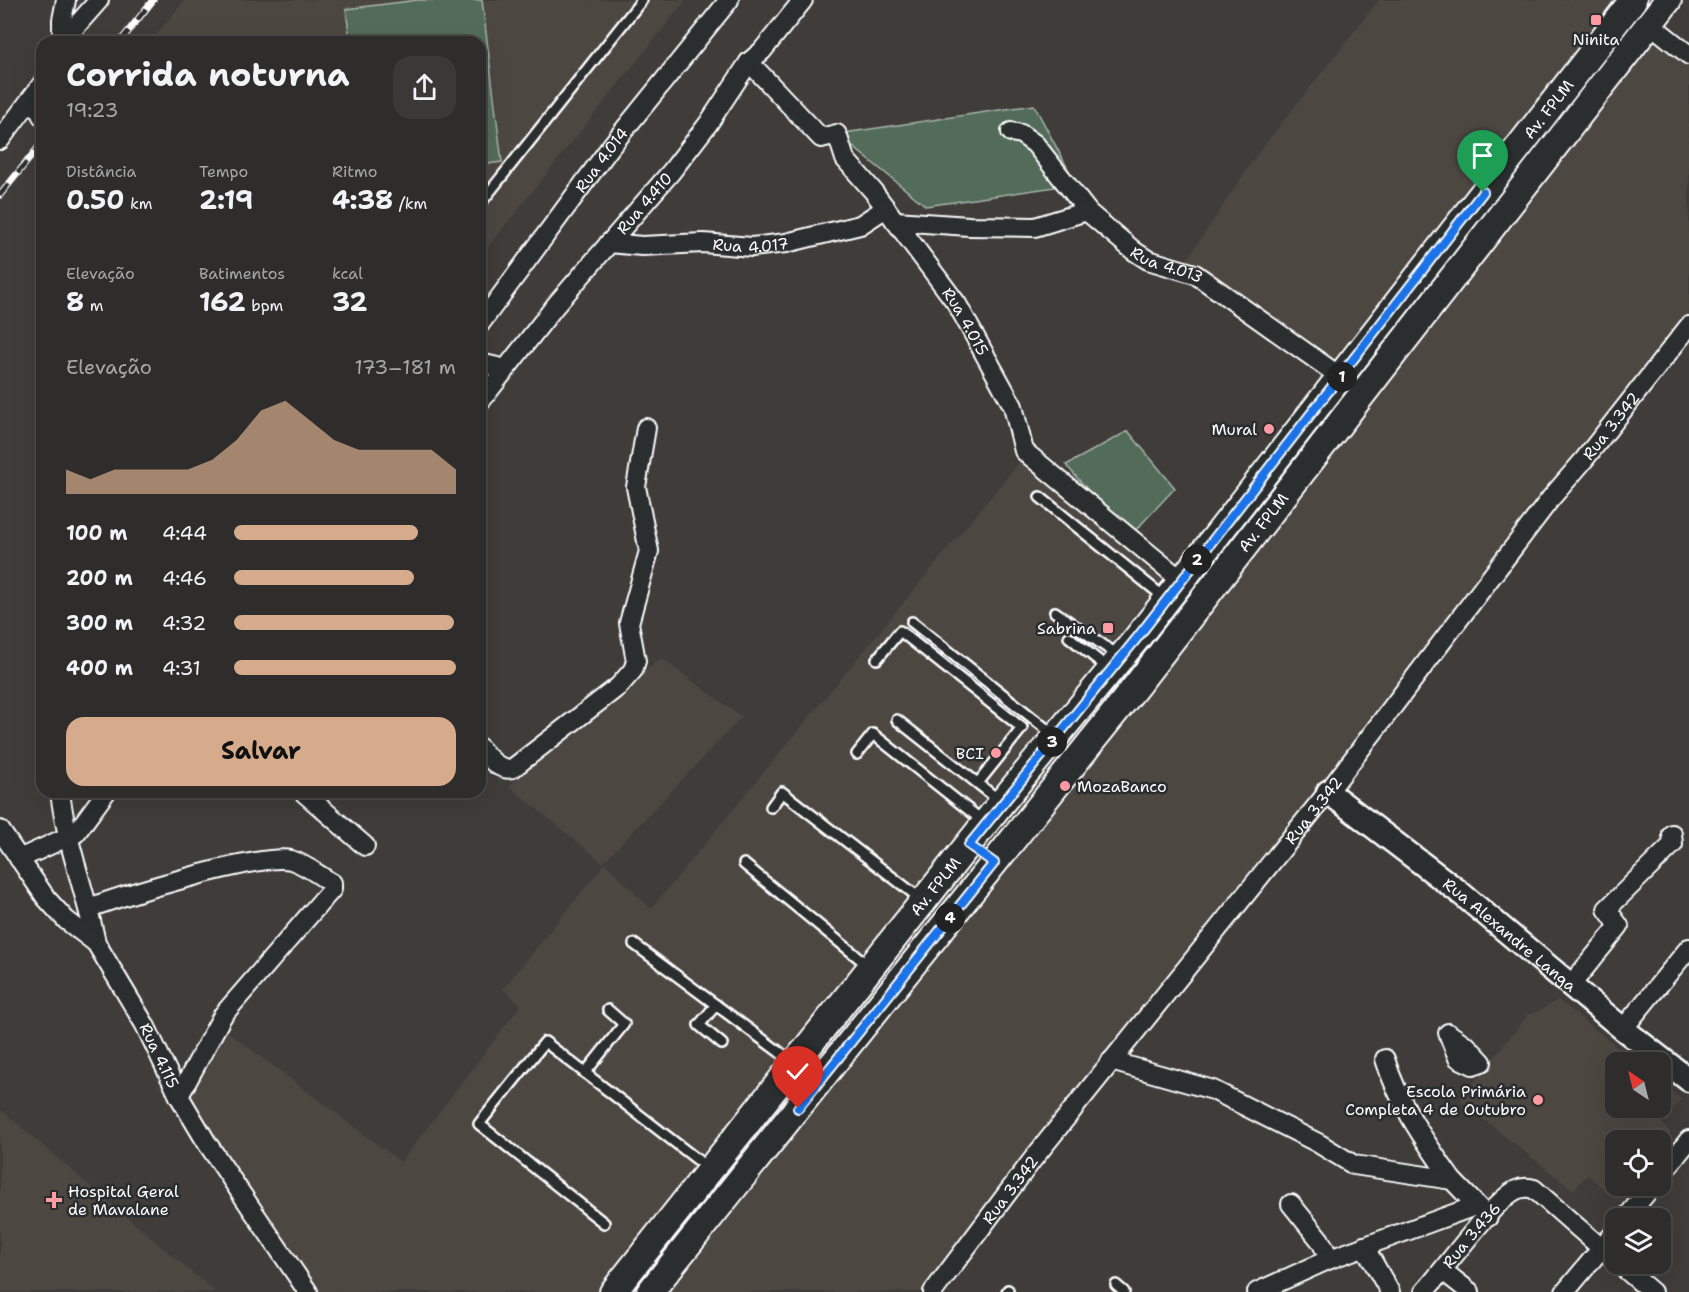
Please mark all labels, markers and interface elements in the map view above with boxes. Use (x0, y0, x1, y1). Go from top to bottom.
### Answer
marker: Ninita (1589, 13, 1603, 27)
place label: Ninita (1573, 29, 1620, 50)
text: Corrida noturna (66, 52, 350, 97)
button: share (393, 56, 456, 119)
street label: Av. FPLM (1519, 75, 1578, 143)
text: 19:23 (66, 97, 119, 123)
street label: Rua 4.014 (570, 123, 633, 197)
pin (1457, 130, 1508, 192)
icon: arrive (1466, 139, 1499, 172)
text: Distância (66, 161, 137, 182)
text: Tempo (199, 161, 248, 182)
text: Ritmo (332, 161, 377, 182)
street label: Rua 4.410 (611, 168, 677, 238)
text: 0.50 (66, 182, 124, 217)
text: 2:19 (199, 182, 253, 217)
text: 4:38 (332, 182, 393, 217)
text: km (124, 193, 153, 214)
text: /km (393, 193, 427, 214)
street label: Rua 4.017 (712, 232, 790, 258)
street label: Rua 4.013 (1127, 241, 1208, 288)
text: Elevação (66, 263, 135, 284)
text: Batimentos (199, 263, 285, 284)
text: kcal (332, 263, 363, 284)
street label: Rua 4.015 (938, 283, 994, 359)
text: 8 (66, 284, 84, 319)
text: 162 (199, 284, 246, 319)
text: 32 (332, 284, 367, 319)
text: m (84, 295, 103, 316)
text: bpm (246, 295, 283, 316)
text: Elevação (66, 354, 152, 380)
text: 173–181 m (354, 354, 456, 380)
pin: 1 (1327, 362, 1357, 392)
text: 1 (1338, 366, 1346, 387)
street label: Rua 3.342 (1577, 387, 1644, 464)
place label: Mural (1211, 419, 1257, 440)
marker: Mural (1262, 422, 1276, 436)
street label: Av. FPLM (1233, 488, 1293, 556)
text: 100 m (66, 520, 128, 546)
text: 4:44 (162, 520, 207, 546)
pin: 2 (1182, 545, 1212, 575)
text: 2 (1191, 549, 1203, 570)
text: 200 m (66, 565, 133, 591)
text: 4:46 (162, 565, 207, 591)
text: 300 m (66, 610, 133, 636)
text: 4:32 (162, 610, 206, 636)
place label: Sabrina (1037, 618, 1096, 639)
marker: Sabrina (1101, 621, 1115, 635)
text: 400 m (66, 655, 133, 681)
text: 4:31 (162, 655, 201, 681)
button: Salvar (66, 717, 456, 786)
pin: 3 (1037, 727, 1067, 757)
text: 3 (1046, 731, 1058, 752)
place label: BCI (956, 743, 984, 764)
marker: BCI (989, 746, 1003, 760)
street label: Rua 3.342 (1280, 772, 1347, 848)
place label: MozaBanco (1077, 776, 1167, 797)
marker: MozaBanco (1058, 779, 1072, 793)
street label: Av. FPLM (905, 852, 965, 920)
street label: Rua Alexandre Langa (1439, 873, 1581, 996)
pin: 4 (935, 903, 965, 933)
text: 4 (944, 907, 956, 928)
street label: Rua 4.115 (135, 1019, 184, 1092)
pin (772, 1046, 823, 1108)
north arrow (1605, 1052, 1671, 1118)
map controls (1605, 1052, 1671, 1274)
icon: check (781, 1055, 814, 1088)
place label: Escola Primária Completa 4 de Outubro (1345, 1081, 1526, 1120)
marker: Escola Primária Completa 4 de Outubro (1531, 1093, 1545, 1107)
button: locate (1605, 1130, 1671, 1196)
street label: Rua 3.342 (977, 1151, 1043, 1228)
place label: Hospital Geral de Mavalane (68, 1181, 179, 1220)
marker: Hospital Geral de Mavalane (45, 1191, 63, 1209)
street label: Rua 3.436 (1437, 1197, 1505, 1273)
button: layers (1605, 1208, 1671, 1274)

